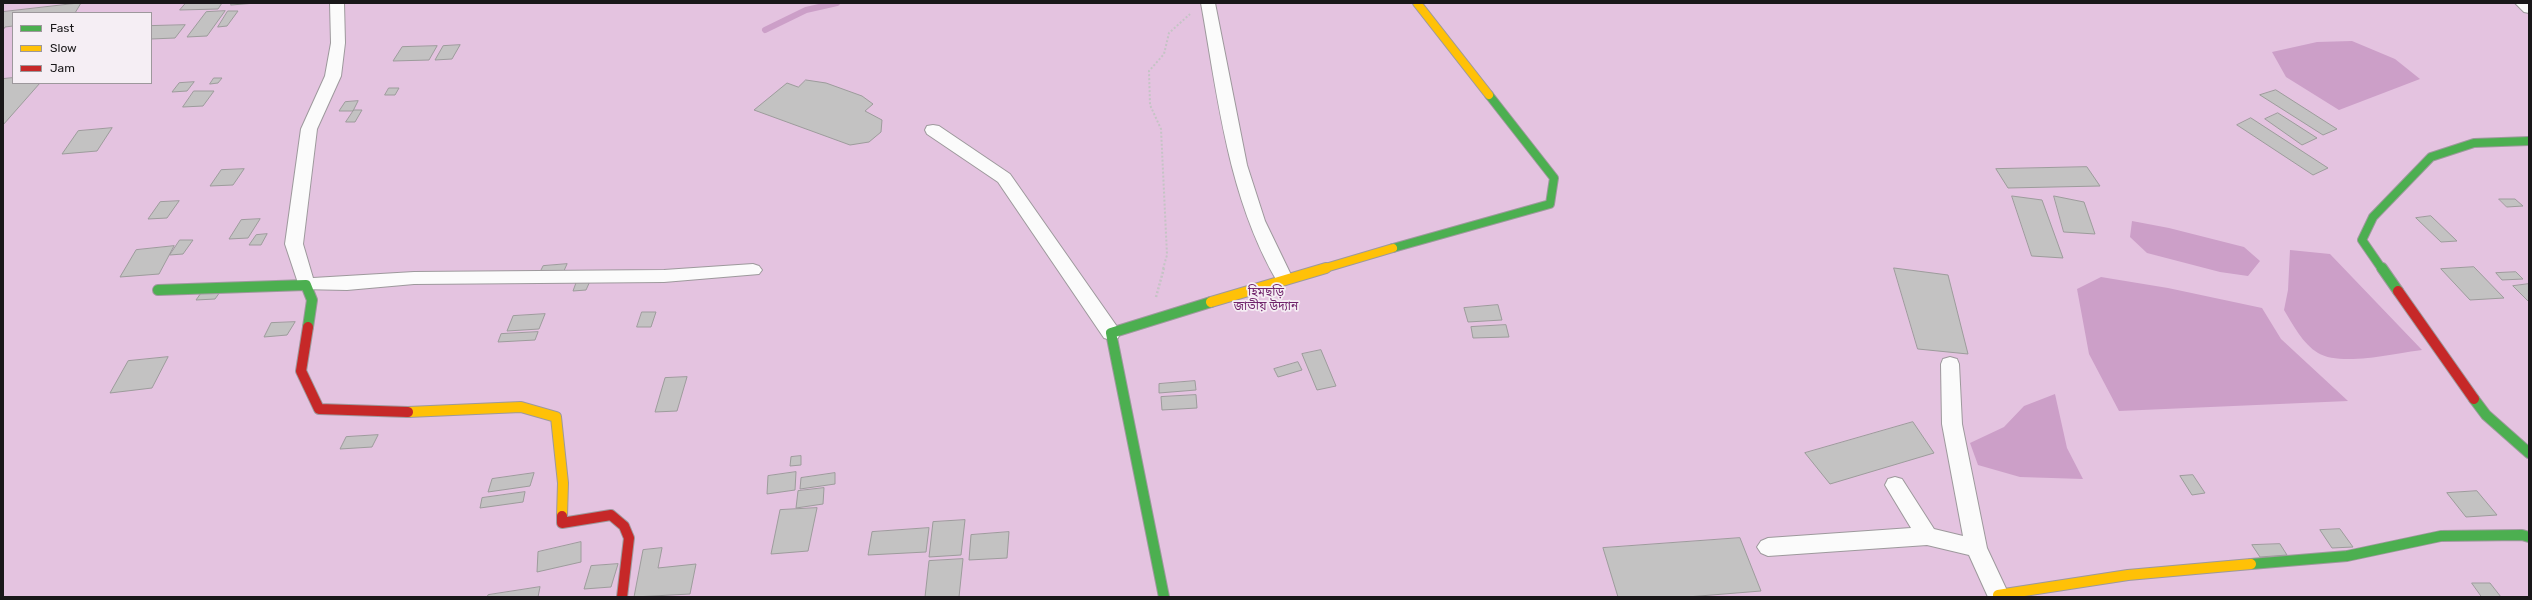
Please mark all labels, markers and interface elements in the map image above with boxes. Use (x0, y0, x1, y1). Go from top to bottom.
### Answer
legend (12, 12, 152, 84)
text: Fast (50, 21, 74, 35)
text: Slow (50, 41, 77, 55)
text: Jam (50, 61, 75, 75)
park label: হিমছড়ি জাতীয় উদ্যান (1234, 286, 1298, 314)

